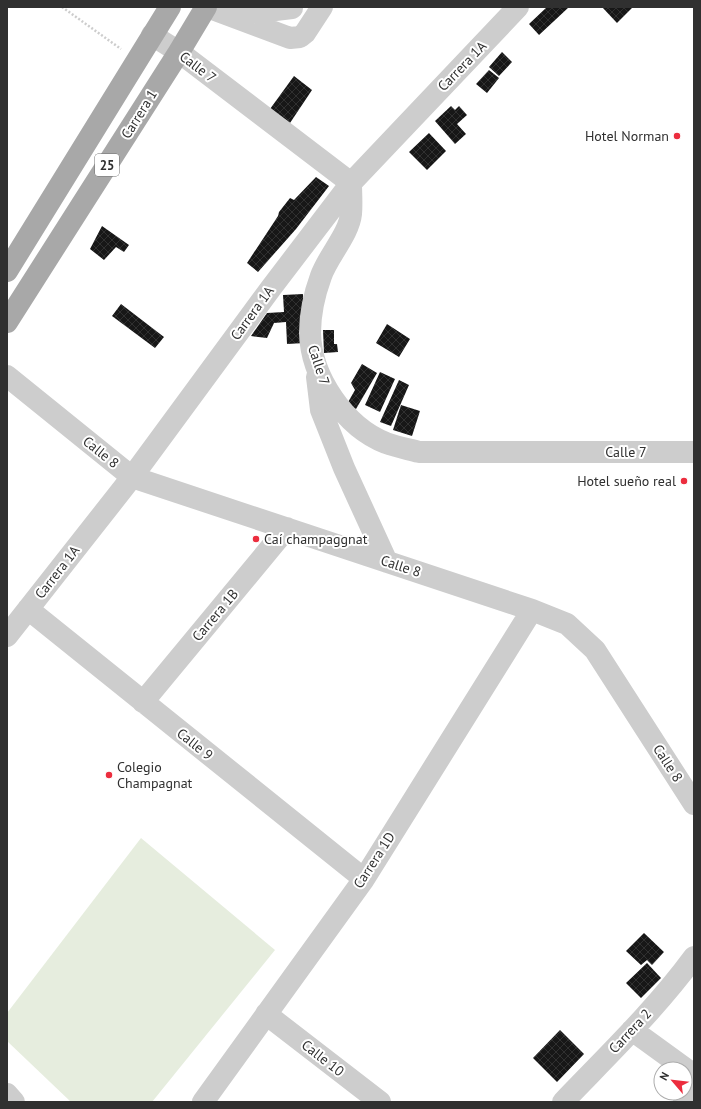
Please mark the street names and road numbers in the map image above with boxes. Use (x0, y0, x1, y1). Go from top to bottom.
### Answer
street label: Carrera 1A (434, 37, 491, 95)
street label: Calle 7 (176, 47, 220, 87)
street label: Carrera 1 (117, 86, 161, 142)
road number: 25 (95, 154, 119, 176)
street label: Carrera 1A (226, 282, 278, 344)
street label: Calle 7 (304, 343, 334, 387)
street label: Calle 8 (79, 432, 123, 472)
street label: Calle 7 (605, 443, 647, 461)
street label: Carrera 1A (31, 541, 84, 602)
street label: Calle 8 (379, 551, 423, 581)
street label: Carrera 1B (188, 585, 242, 645)
street label: Calle 9 (173, 724, 217, 764)
street label: Calle 8 (649, 741, 687, 785)
street label: Carrera 1D (349, 828, 399, 892)
street label: Carrera 2 (605, 1005, 655, 1057)
street label: Calle 10 (298, 1036, 348, 1080)

